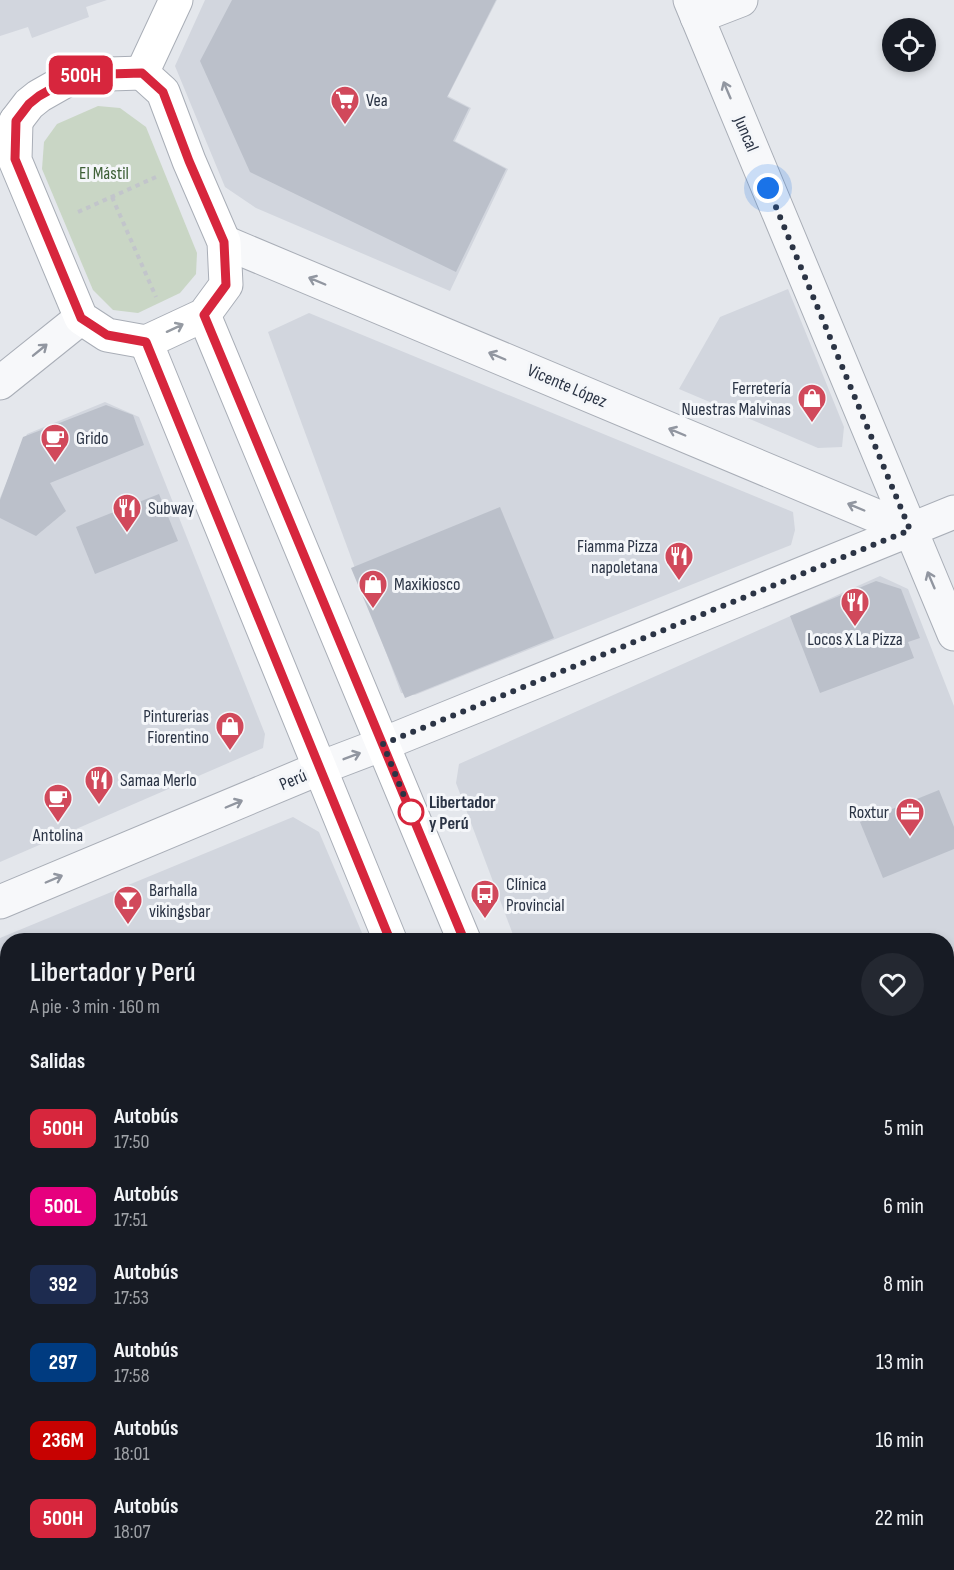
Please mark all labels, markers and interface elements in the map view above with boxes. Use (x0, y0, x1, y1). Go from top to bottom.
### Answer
map controls (882, 18, 936, 72)
button: locate (882, 18, 936, 72)
line badge: 500H (39, 56, 123, 94)
text: 500H (61, 63, 101, 88)
one-way arrow (721, 81, 732, 99)
supermarket icon: Vea (329, 84, 361, 126)
place label: Vea (366, 90, 388, 111)
street label: Juncal (729, 112, 763, 155)
park label: El Mástil (79, 163, 129, 184)
your location (753, 173, 783, 203)
one-way arrow (308, 275, 327, 286)
one-way arrow (165, 322, 183, 334)
one-way arrow (32, 344, 48, 357)
one-way arrow (488, 350, 506, 361)
street label: Vicente López (524, 360, 610, 412)
place label: Ferretería Nuestras Malvinas (682, 378, 791, 420)
shop icon: Ferretería Nuestras Malvinas (796, 382, 828, 424)
cafe icon: Grido (39, 422, 71, 464)
one-way arrow (668, 426, 686, 437)
place label: Grido (76, 428, 109, 449)
restaurant icon: Subway (111, 492, 143, 534)
place label: Subway (148, 498, 194, 519)
one-way arrow (848, 501, 866, 512)
place label: Fiamma Pizza napoletana (577, 536, 658, 578)
restaurant icon: Fiamma Pizza napoletana (663, 540, 695, 582)
shop icon: Maxikiosco (357, 568, 389, 610)
one-way arrow (925, 571, 936, 590)
place label: Maxikiosco (394, 574, 460, 595)
restaurant icon: Locos X La Pizza (839, 586, 871, 628)
place label: Locos X La Pizza (807, 629, 903, 650)
place label: Pinturerias Fiorentino (143, 706, 209, 748)
shop icon: Pinturerias Fiorentino (214, 710, 246, 752)
one-way arrow (342, 750, 361, 761)
restaurant icon: Samaa Merlo (83, 764, 115, 806)
street label: Perú (276, 765, 310, 795)
place label: Samaa Merlo (120, 770, 197, 791)
cafe icon: Antolina (42, 782, 74, 824)
place label: Libertador y Perú (429, 792, 496, 834)
office icon: Roxtur (894, 796, 926, 838)
one-way arrow (224, 798, 243, 809)
marker: Libertador y Perú (398, 799, 424, 825)
place label: Roxtur (849, 802, 889, 823)
place label: Antolina (32, 825, 83, 846)
one-way arrow (44, 873, 63, 884)
place label: Clínica Provincial (506, 874, 565, 916)
bus stop icon: Clínica Provincial (469, 878, 501, 920)
place label: Barhalla vikingsbar (149, 880, 210, 922)
bar icon: Barhalla vikingsbar (112, 884, 144, 926)
button: heart (861, 953, 924, 1016)
text: Libertador y Perú (30, 956, 195, 989)
text: A pie · 3 min · 160 m (30, 995, 160, 1019)
text: Salidas (30, 1048, 85, 1075)
text: Autobús (114, 1103, 178, 1130)
text: 5 min (884, 1115, 924, 1142)
text: 500H (43, 1116, 83, 1141)
text: 17:50 (114, 1130, 150, 1154)
text: Autobús (114, 1181, 178, 1208)
text: 6 min (883, 1193, 924, 1220)
text: 500L (44, 1194, 82, 1219)
text: 17:51 (114, 1208, 148, 1232)
text: Autobús (114, 1259, 178, 1286)
text: 8 min (883, 1271, 924, 1298)
text: 392 (49, 1272, 77, 1297)
text: 17:53 (114, 1286, 149, 1310)
text: Autobús (114, 1337, 178, 1364)
text: 13 min (876, 1349, 924, 1376)
text: 297 (49, 1350, 77, 1375)
text: 17:58 (114, 1364, 149, 1388)
text: Autobús (114, 1415, 178, 1442)
text: 16 min (876, 1427, 924, 1454)
text: 236M (42, 1428, 84, 1453)
text: 18:01 (114, 1442, 149, 1466)
text: Autobús (114, 1493, 178, 1520)
text: 22 min (875, 1505, 924, 1532)
text: 500H (43, 1506, 83, 1531)
text: 18:07 (114, 1520, 150, 1544)

